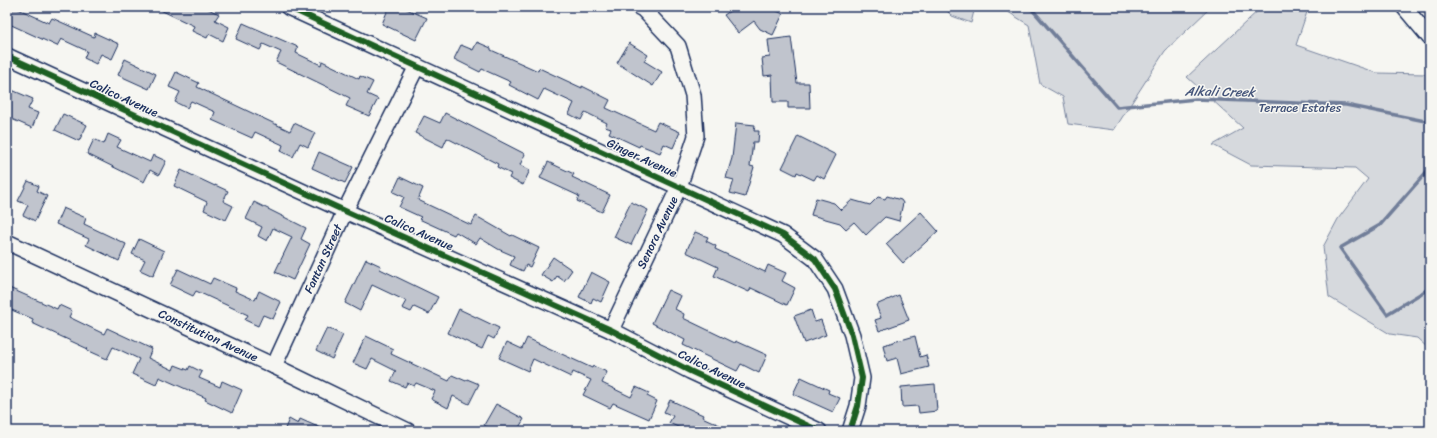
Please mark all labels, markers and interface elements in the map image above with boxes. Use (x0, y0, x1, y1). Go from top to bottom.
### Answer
street label: Calico Avenue (86, 72, 162, 124)
water label: Alkali Creek (1184, 79, 1257, 104)
park label: Terrace Estates (1259, 97, 1342, 119)
street label: Ginger Avenue (603, 132, 681, 184)
street label: Senora Avenue (631, 192, 684, 273)
street label: Calico Avenue (381, 207, 457, 257)
street label: Fantan Street (298, 219, 349, 297)
street label: Constitution Avenue (155, 303, 262, 368)
street label: Calico Avenue (674, 343, 750, 395)

